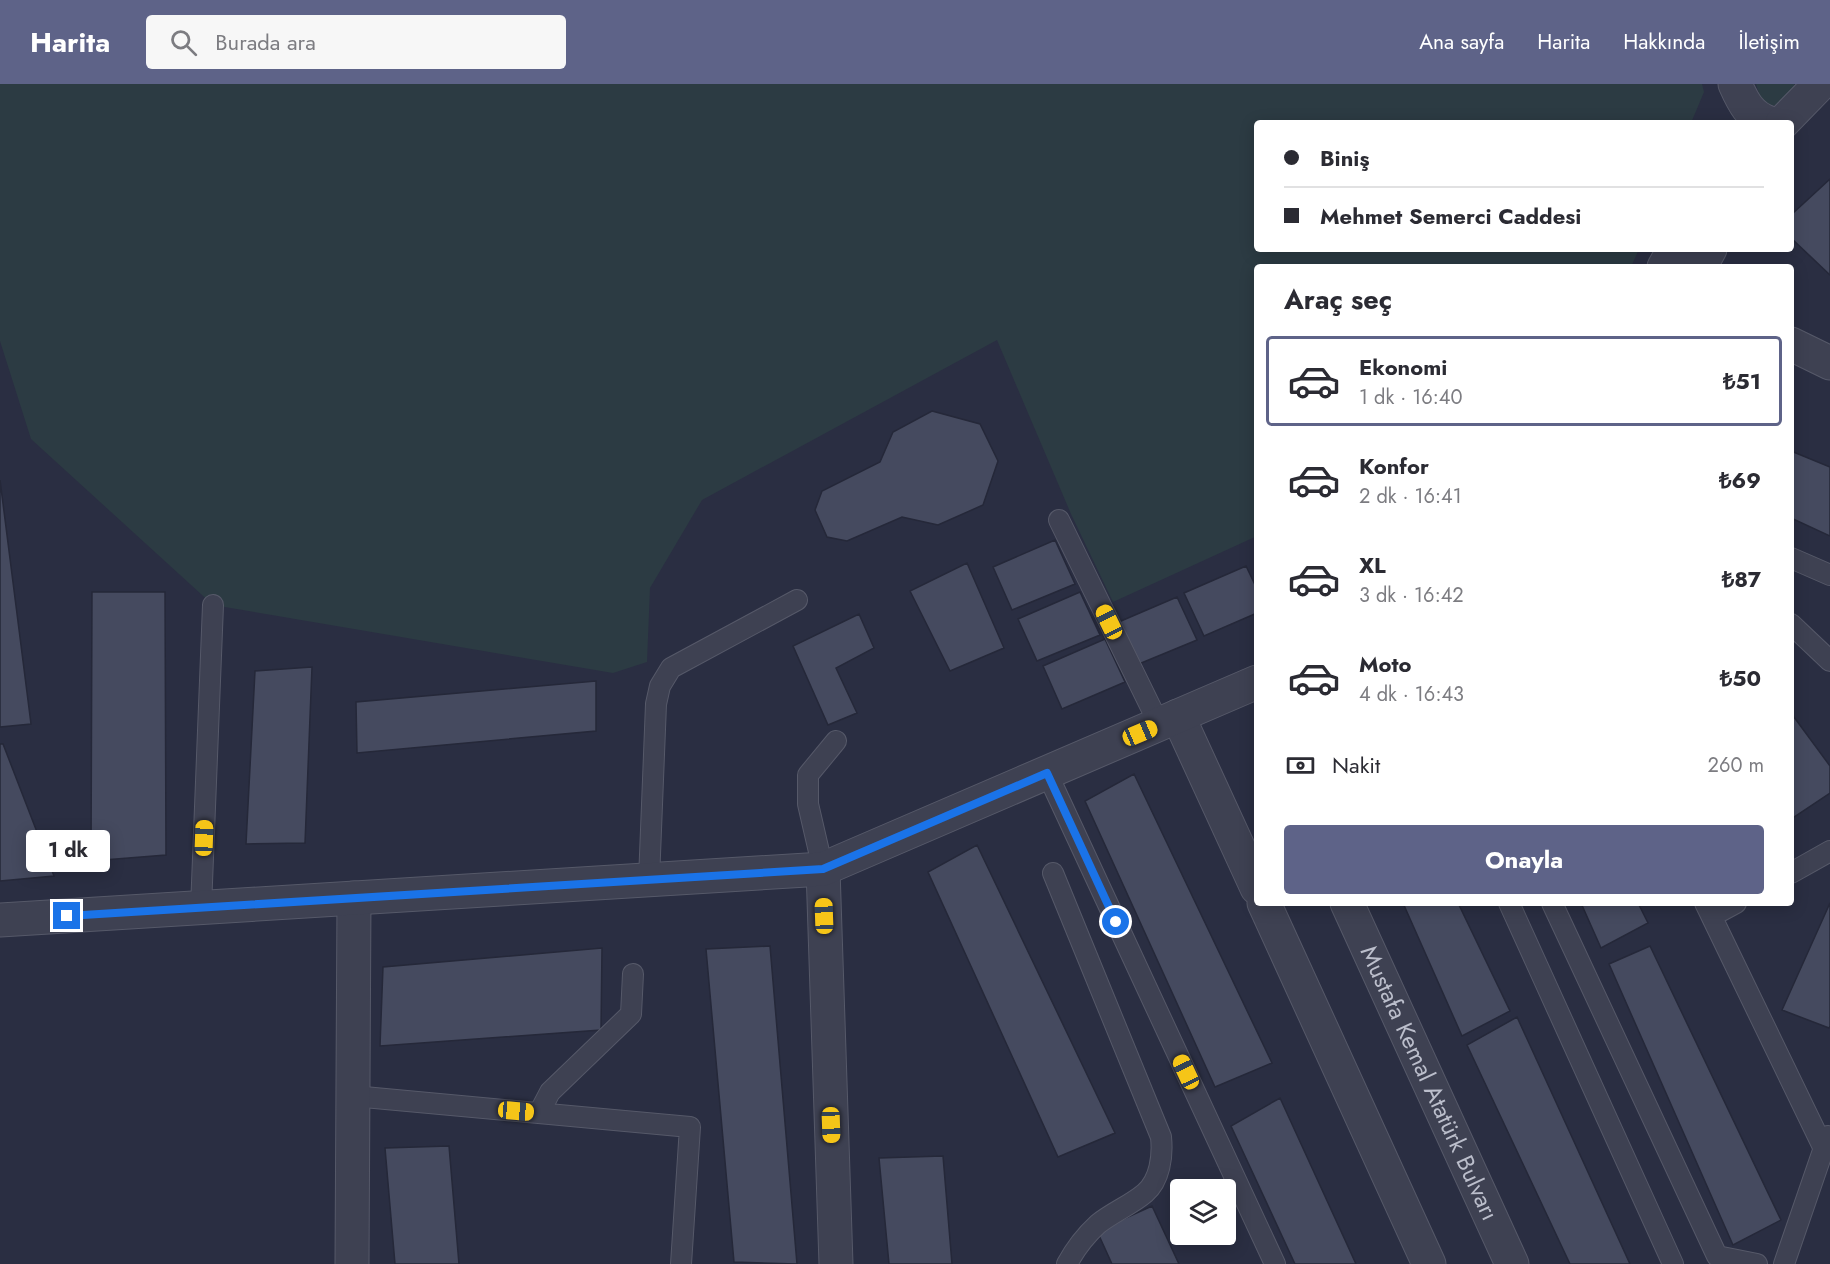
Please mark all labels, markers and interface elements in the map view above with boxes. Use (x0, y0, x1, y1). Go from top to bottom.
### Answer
search box (146, 15, 566, 69)
text: Harita (30, 22, 110, 63)
icon: search (167, 26, 200, 59)
text: Burada ara (215, 26, 316, 58)
text: Ana sayfa (1419, 27, 1504, 57)
text: Harita (1537, 27, 1590, 57)
text: Hakkında (1623, 27, 1705, 57)
text: İletişim (1738, 27, 1800, 57)
text: Biniş (1320, 142, 1369, 174)
text: Mehmet Semerci Caddesi (1320, 200, 1581, 232)
text: Araç seç (1284, 280, 1392, 319)
text: Ekonomi (1359, 351, 1447, 383)
icon: car (1287, 354, 1341, 408)
text: ₺51 (1723, 365, 1761, 397)
text: 1 dk · 16:40 (1359, 383, 1462, 412)
text: Konfor (1359, 450, 1429, 482)
icon: car (1287, 453, 1341, 507)
text: ₺69 (1719, 464, 1761, 496)
text: 2 dk · 16:41 (1359, 482, 1462, 511)
text: XL (1359, 549, 1386, 581)
icon: car (1287, 552, 1341, 606)
text: ₺87 (1722, 563, 1761, 595)
text: 3 dk · 16:42 (1359, 581, 1464, 610)
car (1093, 602, 1125, 642)
text: Moto (1359, 648, 1412, 680)
icon: car (1287, 651, 1341, 705)
text: ₺50 (1720, 662, 1761, 694)
text: 4 dk · 16:43 (1359, 680, 1464, 709)
car (1120, 718, 1160, 748)
icon: cash (1284, 749, 1317, 782)
text: Nakit (1332, 749, 1380, 781)
text: 260 m (1708, 751, 1764, 780)
car (194, 820, 214, 856)
button: Onayla (1284, 825, 1764, 894)
callout: 1 dk (25, 829, 109, 871)
text: 1 dk (48, 836, 88, 865)
car (814, 898, 834, 934)
route end (53, 902, 80, 929)
route start (1102, 908, 1129, 935)
street label: Mustafa Kemal Atatürk Bulvarı (1352, 940, 1508, 1226)
car (1170, 1052, 1202, 1092)
car (497, 1100, 535, 1122)
car (821, 1107, 841, 1143)
map controls (1170, 1179, 1236, 1245)
button: layers (1170, 1179, 1236, 1245)

